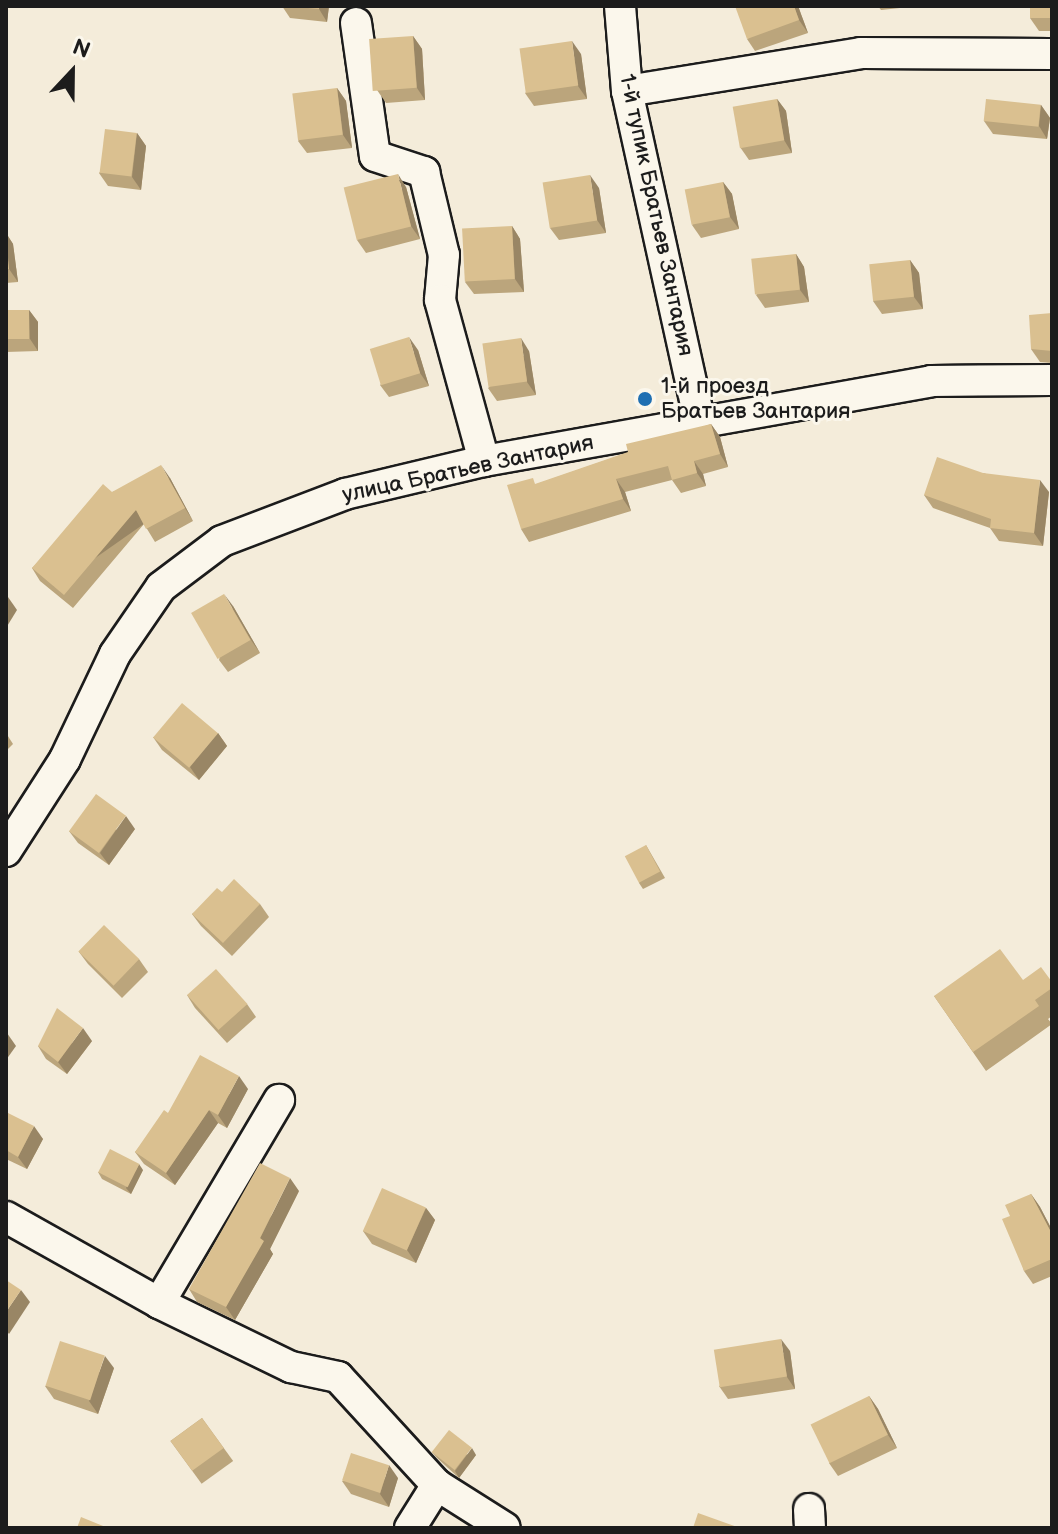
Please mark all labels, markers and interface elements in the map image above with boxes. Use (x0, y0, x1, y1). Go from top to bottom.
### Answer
north arrow (32, 32, 112, 112)
text: N (68, 34, 94, 65)
street label: 1-й тупик Братьев Зантария (613, 72, 699, 358)
place label: 1-й проезд Братьев Зантария (661, 373, 851, 424)
marker: 1-й проезд Братьев Зантария (636, 390, 654, 408)
street label: улица Братьев Зантария (340, 429, 596, 509)

